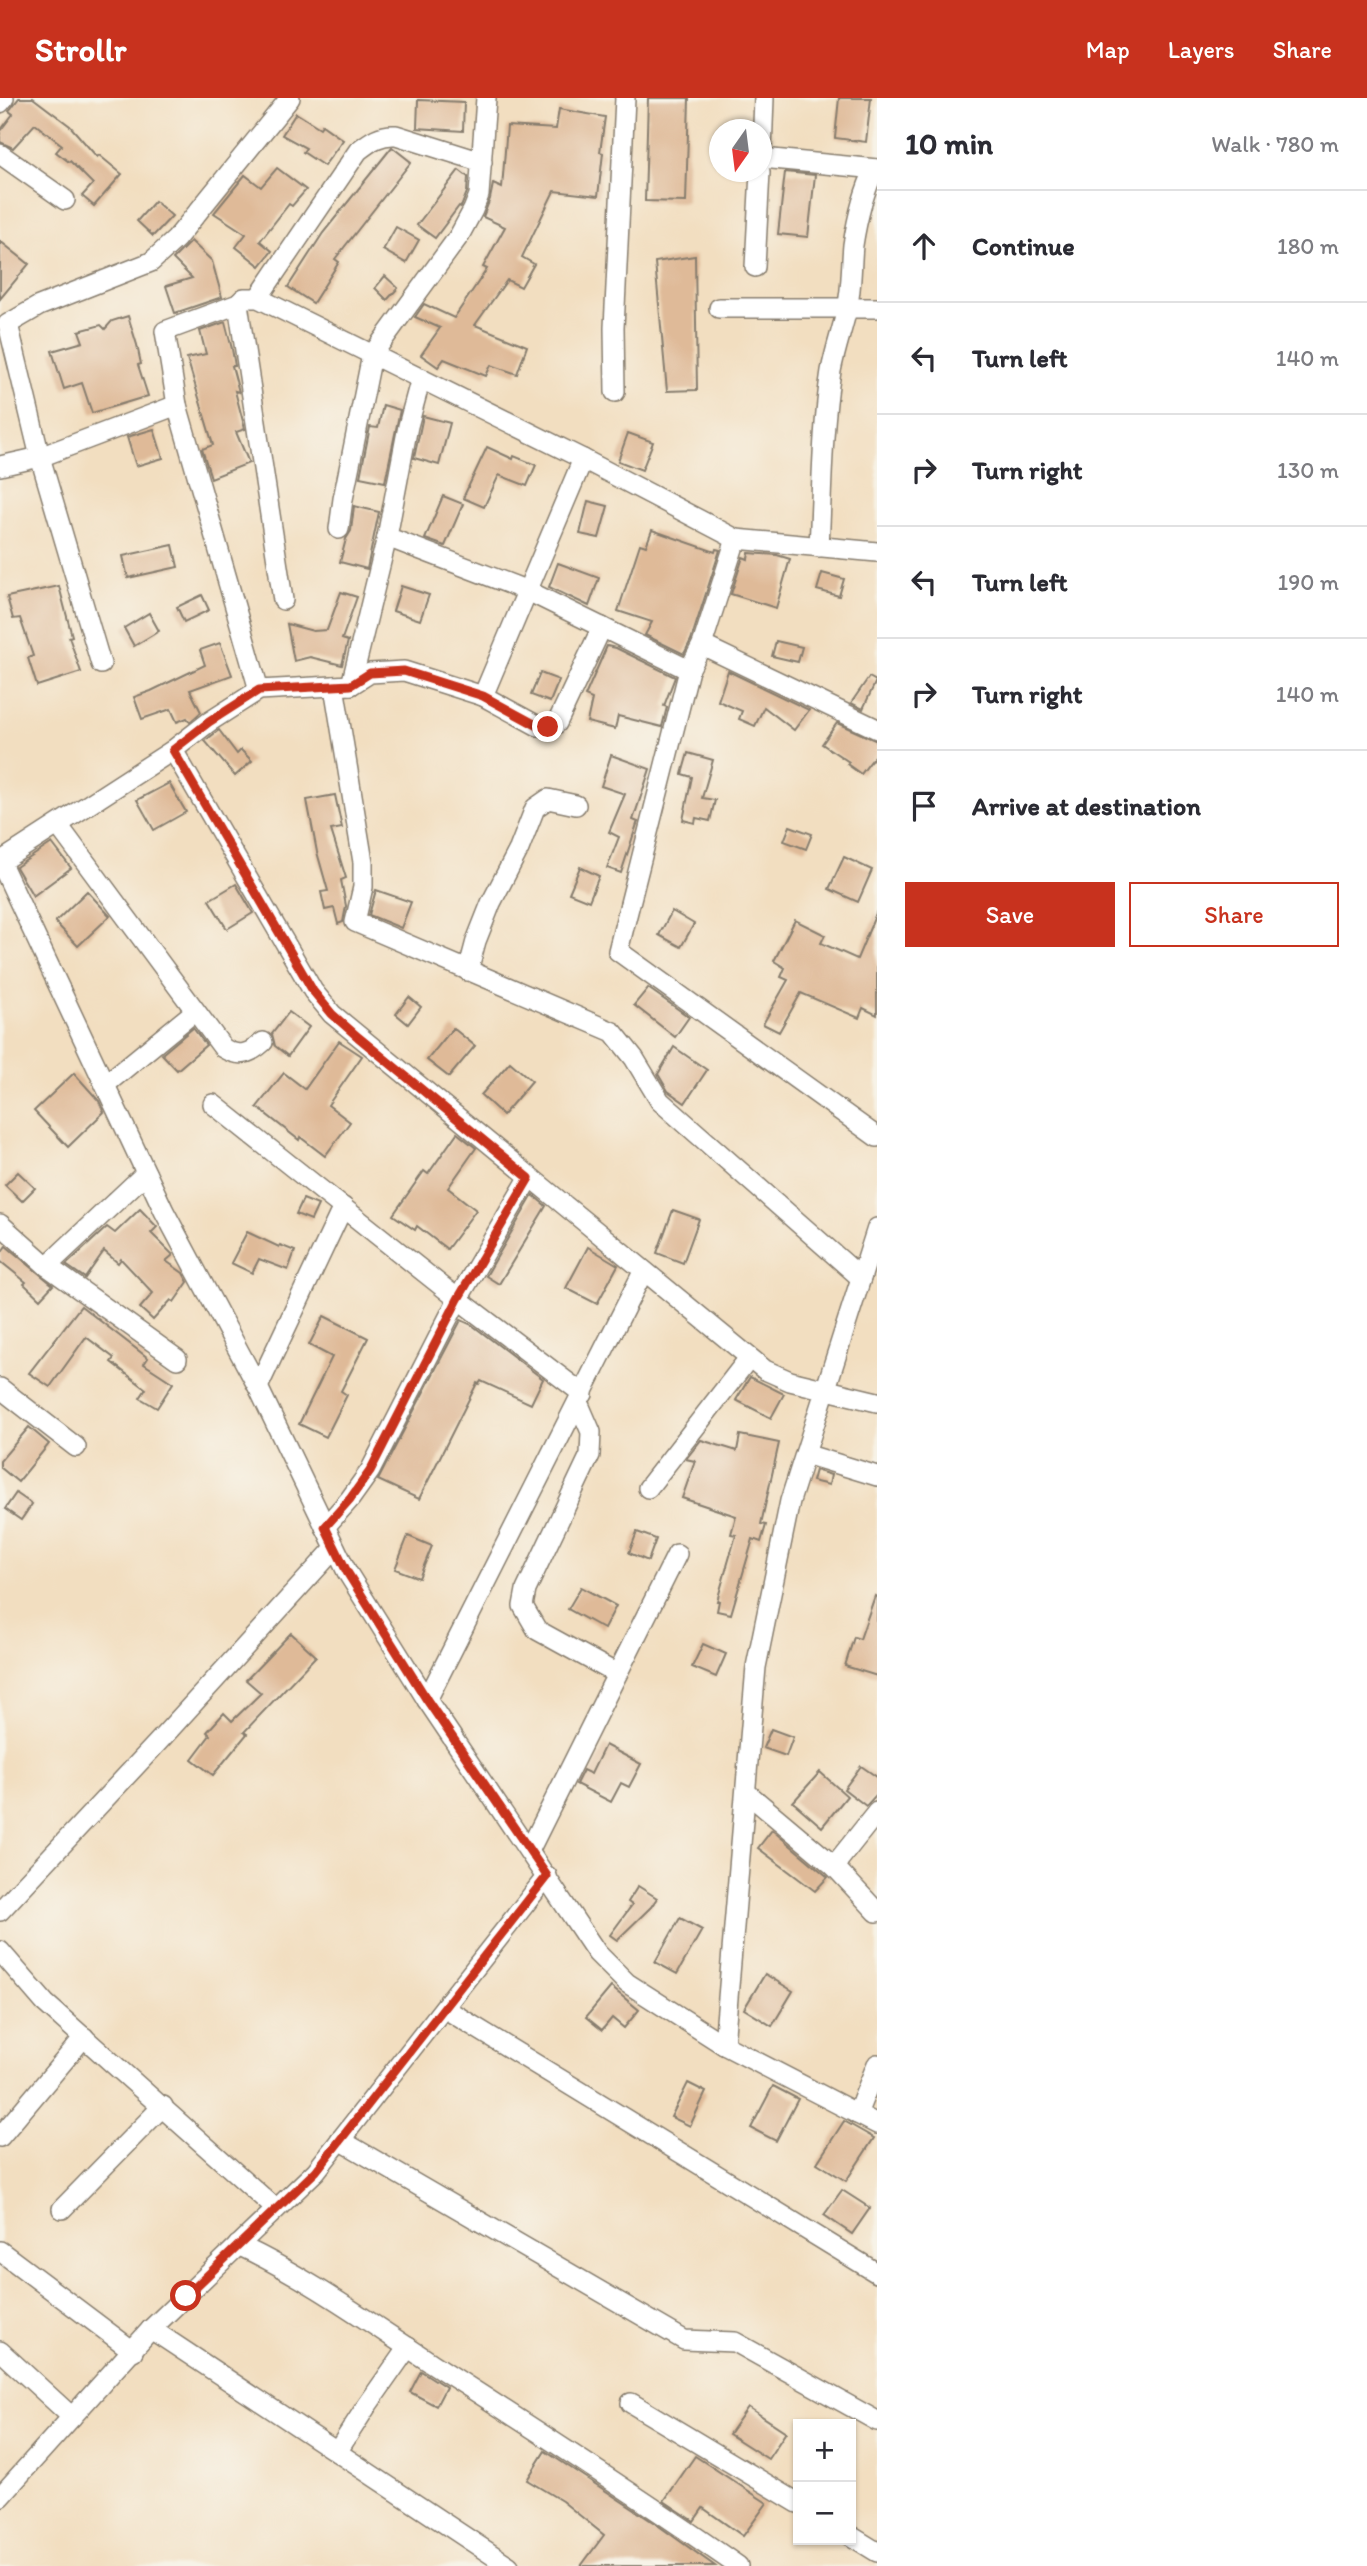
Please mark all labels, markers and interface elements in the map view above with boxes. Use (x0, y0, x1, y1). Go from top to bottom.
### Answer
text: Strollr (35, 30, 126, 69)
text: Map (1086, 35, 1130, 64)
text: Layers (1168, 35, 1235, 64)
text: Share (1273, 35, 1332, 64)
north arrow (709, 119, 772, 182)
text: 10 min (905, 125, 993, 162)
text: Walk · 780 m (1211, 130, 1339, 158)
icon: ahead (905, 227, 943, 265)
text: Continue (972, 230, 1075, 262)
text: 180 m (1277, 232, 1339, 260)
icon: left (905, 339, 943, 377)
text: Turn left (972, 342, 1068, 374)
text: 140 m (1276, 344, 1339, 372)
icon: right (905, 451, 943, 489)
text: Turn right (972, 454, 1083, 486)
text: 130 m (1277, 456, 1339, 484)
icon: left (905, 563, 943, 601)
text: Turn left (972, 566, 1068, 598)
text: 190 m (1278, 568, 1339, 596)
icon: right (905, 675, 943, 713)
text: Turn right (972, 678, 1083, 710)
text: 140 m (1276, 680, 1339, 708)
route end (532, 711, 563, 742)
icon: arrive (905, 787, 943, 825)
text: Arrive at destination (972, 790, 1201, 822)
button: Save (905, 882, 1115, 947)
button: Share (1129, 882, 1339, 947)
route start (170, 2280, 201, 2311)
map controls (793, 2419, 856, 2545)
button: + (793, 2419, 856, 2482)
button: − (793, 2482, 856, 2545)

